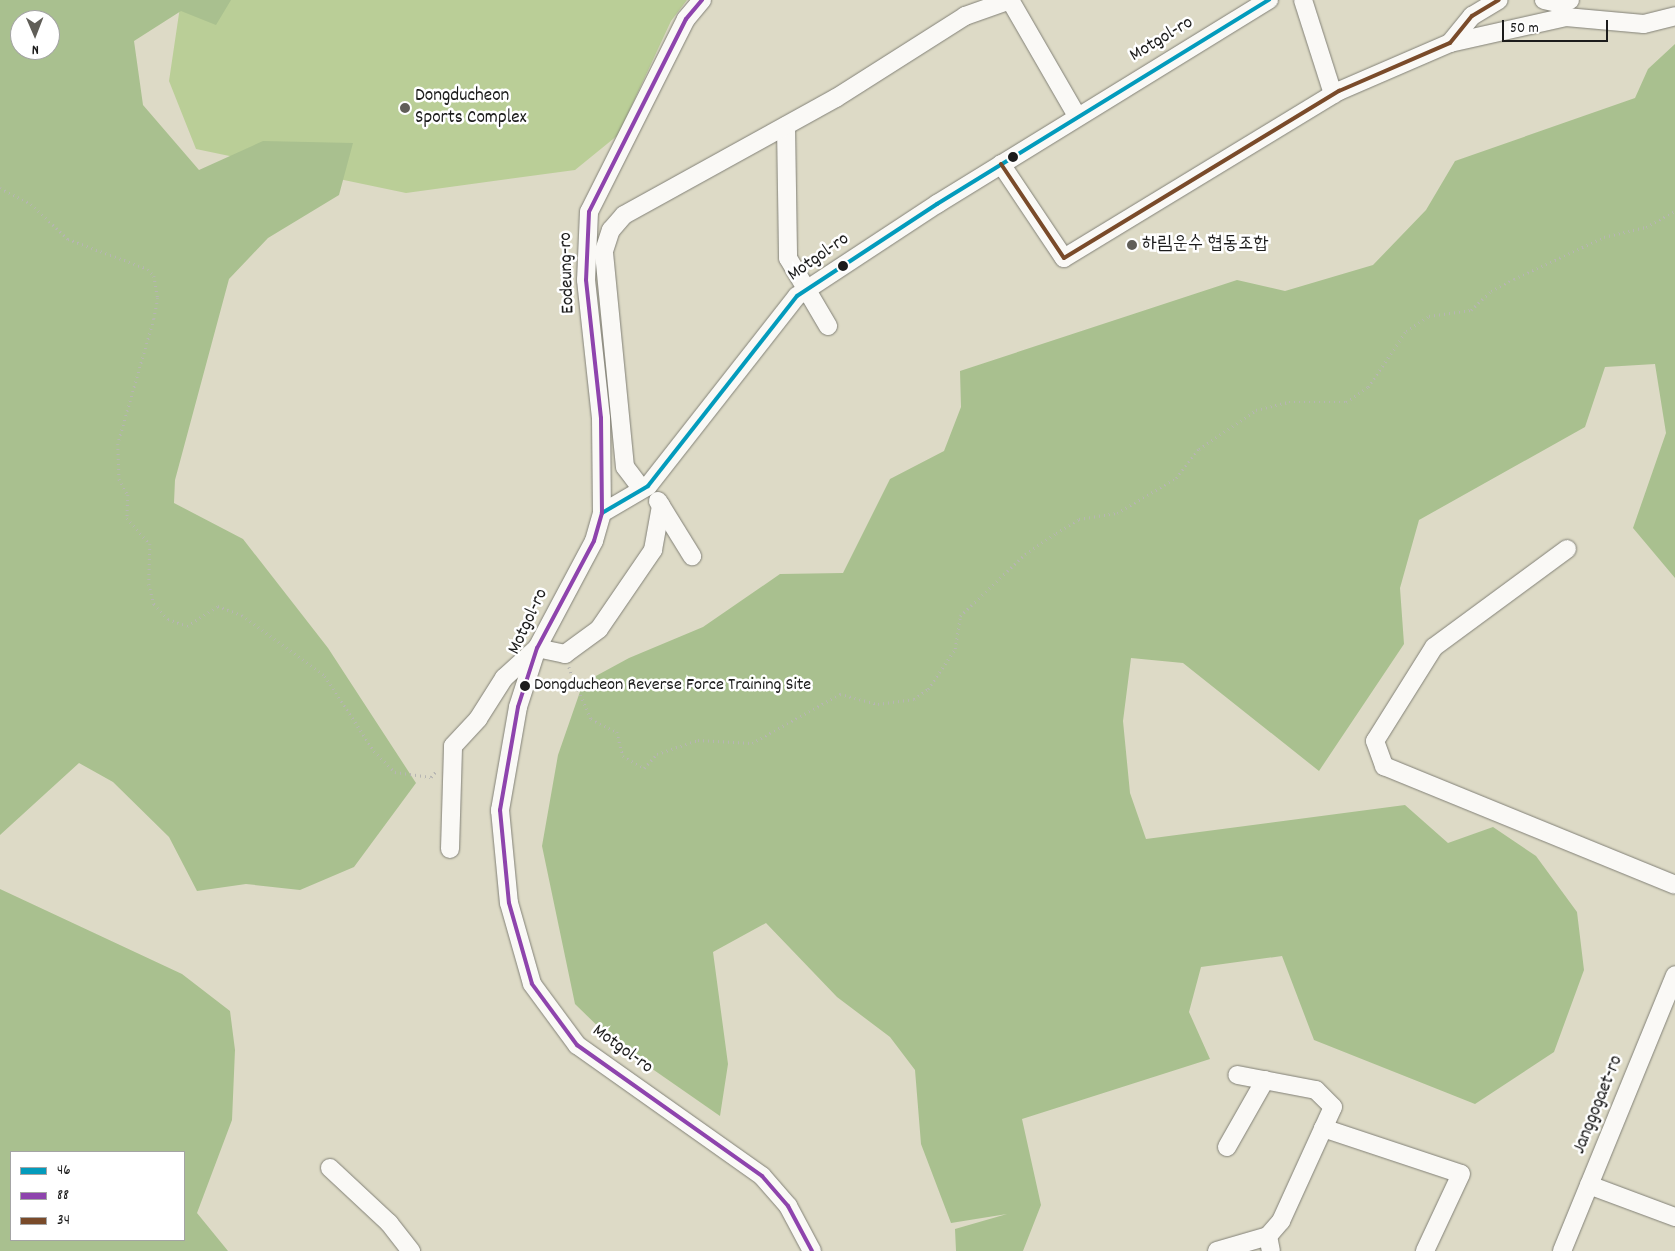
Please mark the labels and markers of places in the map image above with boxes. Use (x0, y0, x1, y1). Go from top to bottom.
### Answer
place label: Dongducheon Sports Complex (415, 86, 527, 130)
marker: Dongducheon Sports Complex (399, 102, 411, 114)
unlabelled marker (1008, 152, 1018, 162)
place label: 하림운수 협동조합 (1142, 234, 1269, 256)
marker: 하림운수 협동조합 (1126, 239, 1138, 251)
unlabelled marker (838, 261, 848, 271)
place label: Dongducheon Reverse Force Training Site (534, 675, 811, 697)
marker: Dongducheon Reverse Force Training Site (520, 681, 530, 691)

